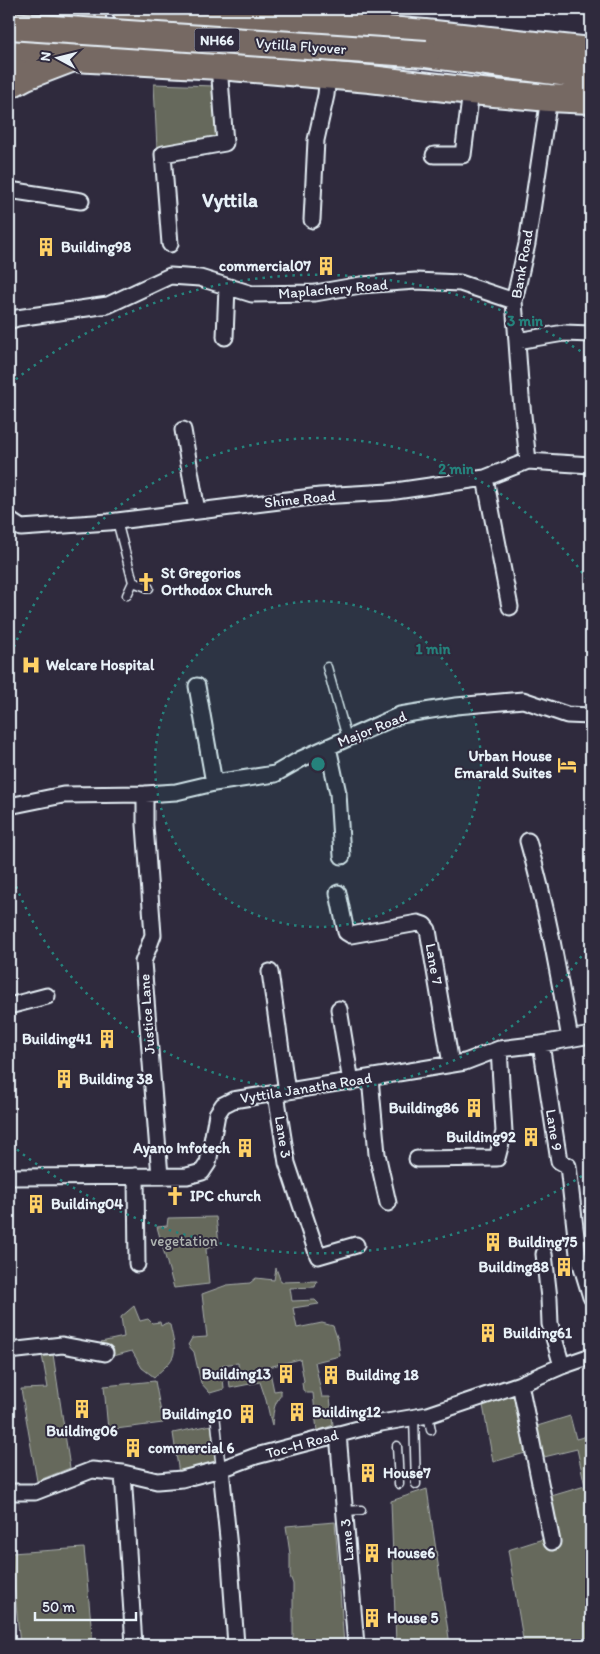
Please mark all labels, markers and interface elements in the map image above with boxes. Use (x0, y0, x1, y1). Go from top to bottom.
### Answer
road number: NH66 (194, 28, 240, 52)
north arrow (32, 32, 82, 82)
street label: Vytilla Flyover (255, 34, 347, 58)
text: N (37, 51, 55, 62)
district label: Vyttila (202, 188, 258, 213)
street label: Bank Road (507, 228, 537, 300)
building icon: Building98 (35, 236, 57, 258)
place label: Building98 (61, 238, 132, 257)
building icon: commercial07 (315, 255, 337, 277)
place label: commercial07 (219, 257, 312, 275)
street label: Maplachery Road (277, 275, 389, 303)
text: 3 min (507, 312, 544, 330)
text: 2 min (438, 460, 475, 478)
street label: Shine Road (263, 486, 337, 512)
place label: St Gregorios Orthodox Church (161, 564, 273, 599)
church icon: St Gregorios Orthodox Church (135, 571, 157, 593)
text: 1 min (416, 640, 451, 658)
hospital icon: Welcare Hospital (20, 654, 42, 676)
place label: Welcare Hospital (46, 656, 155, 675)
street label: Major Road (335, 707, 409, 751)
place label: Urban House Emarald Suites (454, 747, 552, 782)
hotel icon: Urban House Emarald Suites (556, 754, 578, 776)
centre of rings (309, 755, 327, 773)
street label: Lane 7 (422, 942, 447, 987)
street label: Justice Lane (135, 973, 159, 1055)
building icon: Building41 (96, 1028, 118, 1050)
place label: Building41 (22, 1030, 92, 1049)
building icon: Building 38 (53, 1068, 75, 1090)
street label: Vyttila Janatha Road (239, 1069, 373, 1107)
place label: Building 38 (79, 1070, 154, 1089)
building icon: Building86 (463, 1097, 485, 1119)
place label: Building86 (389, 1099, 459, 1118)
street label: Lane 9 (542, 1108, 566, 1152)
street label: Lane 3 (271, 1115, 295, 1159)
building icon: Building92 (520, 1126, 542, 1148)
place label: Building92 (446, 1128, 516, 1147)
building icon: Ayano Infotech (234, 1137, 256, 1159)
place label: Ayano Infotech (132, 1139, 231, 1158)
church icon: IPC church (164, 1185, 186, 1207)
place label: IPC church (190, 1187, 261, 1205)
building icon: Building04 (25, 1193, 47, 1215)
place label: Building04 (51, 1195, 123, 1214)
building icon: Building75 (482, 1231, 504, 1253)
park label: vegetation (150, 1232, 218, 1250)
place label: Building75 (508, 1233, 578, 1252)
building icon: Building88 (553, 1256, 575, 1278)
place label: Building88 (478, 1258, 550, 1277)
building icon: Building61 (477, 1322, 499, 1344)
place label: Building61 (503, 1324, 572, 1343)
building icon: Building13 (275, 1363, 297, 1385)
building icon: Building 18 (320, 1364, 342, 1386)
place label: Building13 (202, 1365, 271, 1384)
place label: Building 18 (346, 1366, 419, 1385)
building icon: Building06 (71, 1398, 93, 1420)
building icon: Building12 (286, 1401, 308, 1423)
building icon: Building10 (236, 1403, 258, 1425)
place label: Building12 (312, 1403, 381, 1422)
place label: Building10 (162, 1405, 232, 1424)
place label: Building06 (46, 1422, 118, 1441)
street label: Toc-H Road (264, 1426, 341, 1462)
building icon: commercial 6 (122, 1437, 144, 1459)
place label: commercial 6 (148, 1439, 235, 1457)
building icon: House7 (357, 1462, 379, 1484)
place label: House7 (383, 1464, 431, 1482)
street label: Lane 3 (336, 1518, 358, 1562)
building icon: House6 (361, 1542, 383, 1564)
place label: House6 (387, 1544, 435, 1562)
scale bar (35, 1589, 136, 1621)
text: 50 m (42, 1598, 75, 1616)
building icon: House 5 (361, 1607, 383, 1629)
place label: House 5 (387, 1609, 439, 1627)

